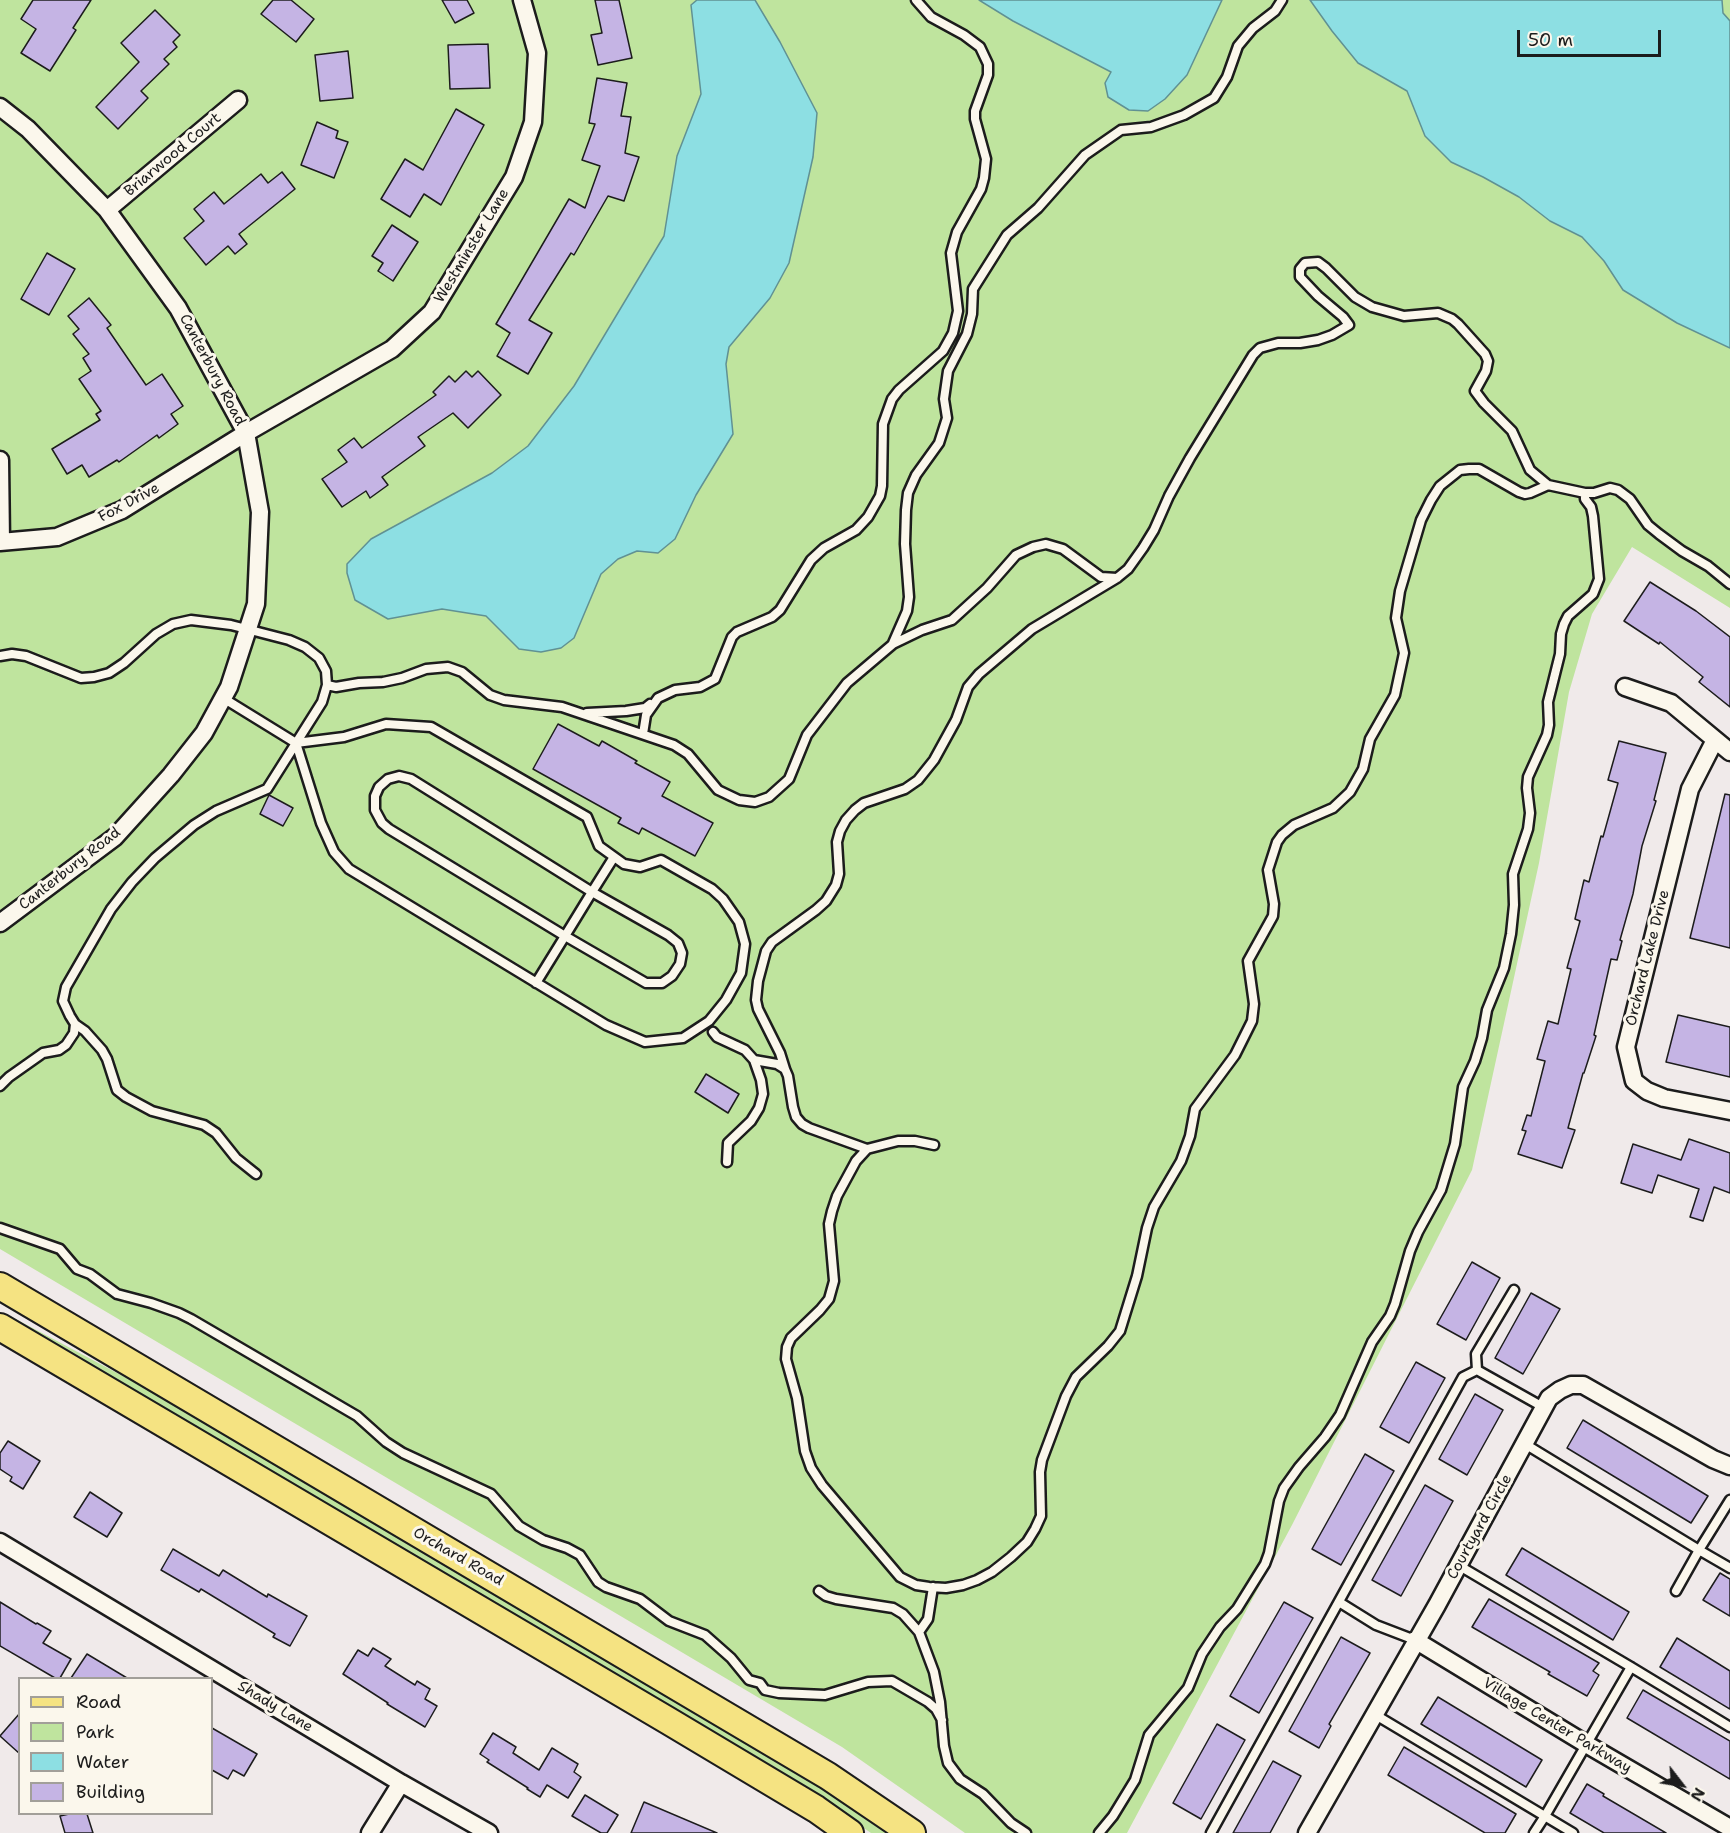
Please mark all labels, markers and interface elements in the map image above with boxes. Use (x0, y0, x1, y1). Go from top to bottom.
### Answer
scale bar (1520, 18, 1664, 56)
text: 50 m (1528, 28, 1573, 52)
street label: Briarwood Court (121, 109, 225, 201)
street label: Westminster Lane (431, 186, 513, 306)
street label: Canterbury Road (175, 311, 249, 429)
street label: Fox Drive (95, 479, 163, 527)
street label: Canterbury Road (16, 824, 124, 914)
street label: Orchard Lake Drive (1622, 888, 1674, 1028)
street label: Courtyard Circle (1444, 1471, 1516, 1583)
street label: Orchard Road (410, 1524, 506, 1590)
street label: Village Center Parkway (1479, 1674, 1635, 1778)
legend (18, 1677, 213, 1815)
street label: Shady Lane (234, 1677, 316, 1737)
text: Road (76, 1690, 121, 1714)
text: Park (76, 1720, 115, 1744)
text: Water (76, 1750, 129, 1774)
north arrow (1652, 1755, 1712, 1815)
text: Building (76, 1780, 145, 1804)
text: N (1686, 1784, 1710, 1805)

